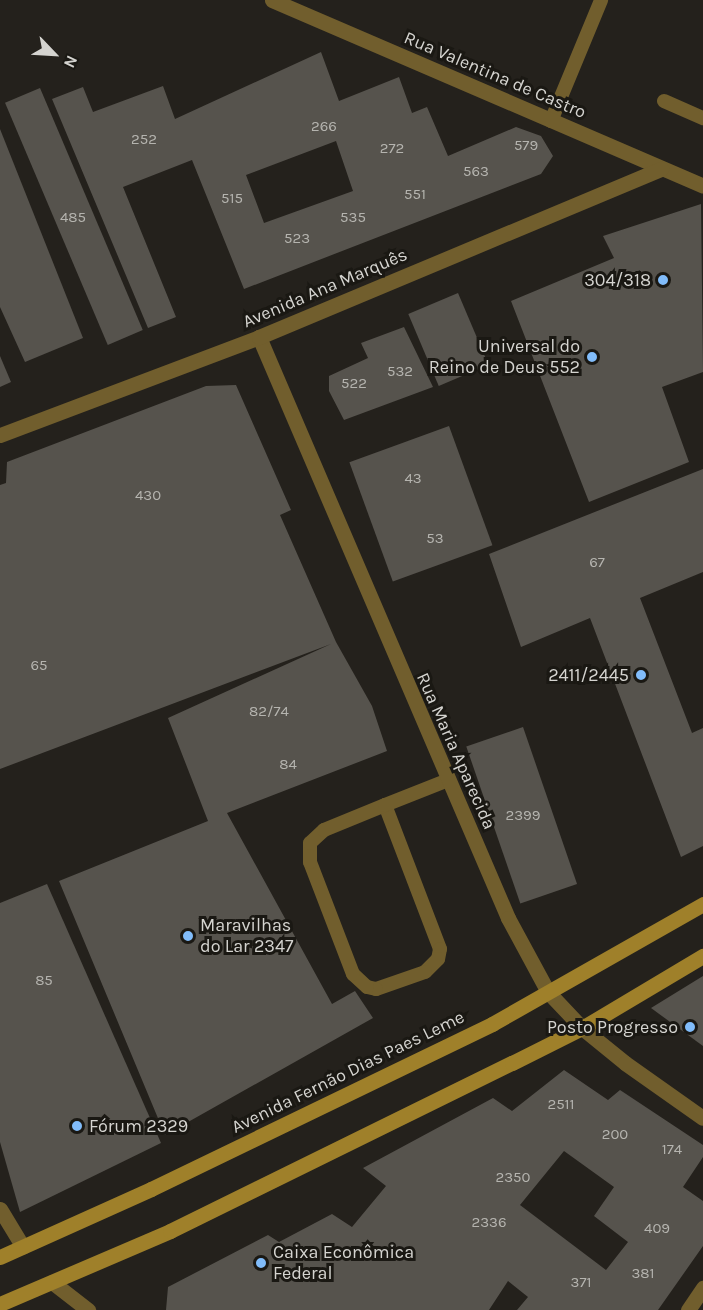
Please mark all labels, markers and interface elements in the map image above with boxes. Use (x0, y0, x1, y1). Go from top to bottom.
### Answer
north arrow (24, 24, 84, 84)
street label: Rua Valentina de Castro (401, 27, 589, 123)
text: N (60, 53, 82, 71)
house number: 266 (311, 118, 337, 136)
house number: 252 (131, 131, 157, 149)
house number: 579 (514, 137, 538, 155)
house number: 272 (380, 140, 404, 158)
house number: 563 (463, 163, 489, 181)
house number: 551 (404, 186, 426, 204)
house number: 515 (221, 190, 243, 208)
house number: 485 (60, 209, 86, 227)
house number: 535 (340, 209, 366, 227)
house number: 523 (284, 230, 310, 248)
street label: Avenida Ana Marquês (240, 244, 410, 332)
place label: 304/318 (584, 269, 651, 291)
marker: 304/318 (656, 273, 670, 287)
place label: Universal do Reino de Deus 552 (429, 336, 580, 378)
marker: Universal do Reino de Deus 552 (585, 350, 599, 364)
house number: 532 (387, 363, 413, 381)
house number: 522 (341, 375, 367, 393)
house number: 43 (404, 470, 422, 488)
house number: 430 (135, 487, 161, 505)
house number: 53 (426, 530, 444, 548)
house number: 67 (589, 554, 605, 572)
house number: 65 (30, 657, 48, 675)
place label: 2411/2445 (548, 664, 629, 686)
marker: 2411/2445 (634, 668, 648, 682)
street label: Rua Maria Aparecida (412, 669, 500, 833)
house number: 82/74 (249, 703, 289, 721)
house number: 84 (279, 756, 297, 774)
house number: 2399 (506, 807, 540, 825)
place label: Maravilhas do Lar 2347 (200, 915, 293, 958)
marker: Maravilhas do Lar 2347 (181, 929, 195, 943)
house number: 85 (35, 972, 53, 990)
street label: Avenida Fernão Dias Paes Leme (228, 1006, 468, 1138)
place label: Posto Progresso (547, 1016, 678, 1038)
marker: Posto Progresso (683, 1020, 697, 1034)
house number: 2511 (547, 1096, 575, 1114)
place label: Fórum 2329 (89, 1115, 188, 1137)
marker: Fórum 2329 (70, 1119, 84, 1133)
house number: 200 (602, 1126, 628, 1144)
house number: 174 (662, 1141, 682, 1159)
house number: 2350 (496, 1169, 530, 1187)
house number: 2336 (472, 1214, 506, 1232)
house number: 409 (644, 1220, 670, 1238)
place label: Caixa Econômica Federal (273, 1242, 414, 1284)
marker: Caixa Econômica Federal (254, 1256, 268, 1270)
house number: 381 (631, 1265, 655, 1283)
house number: 371 (571, 1274, 591, 1292)

